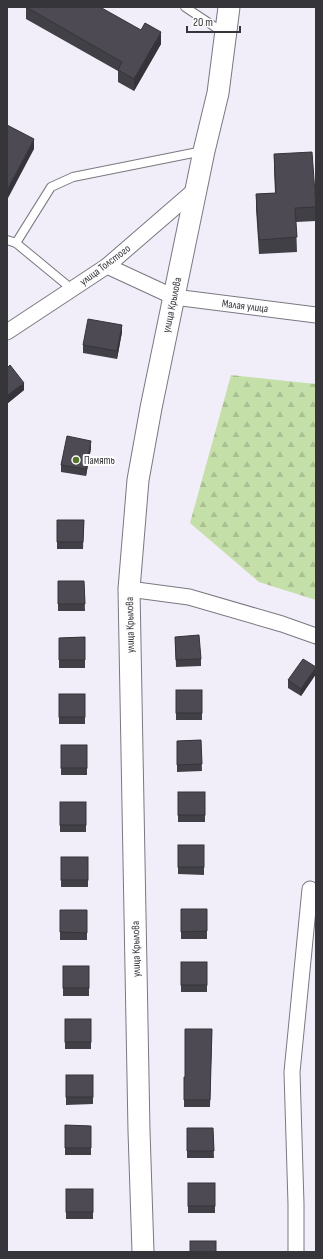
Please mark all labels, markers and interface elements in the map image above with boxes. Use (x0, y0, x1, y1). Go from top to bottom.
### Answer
scale bar (187, 8, 240, 34)
text: 20 m (193, 15, 213, 30)
street label: улица Толстого (77, 242, 133, 288)
street label: улица Крылова (160, 276, 184, 334)
street label: Малая улица (221, 297, 269, 315)
place label: Память (84, 454, 115, 467)
marker: Память (71, 455, 81, 465)
street label: улица Крылова (123, 597, 137, 653)
street label: улица Крылова (129, 921, 143, 977)

